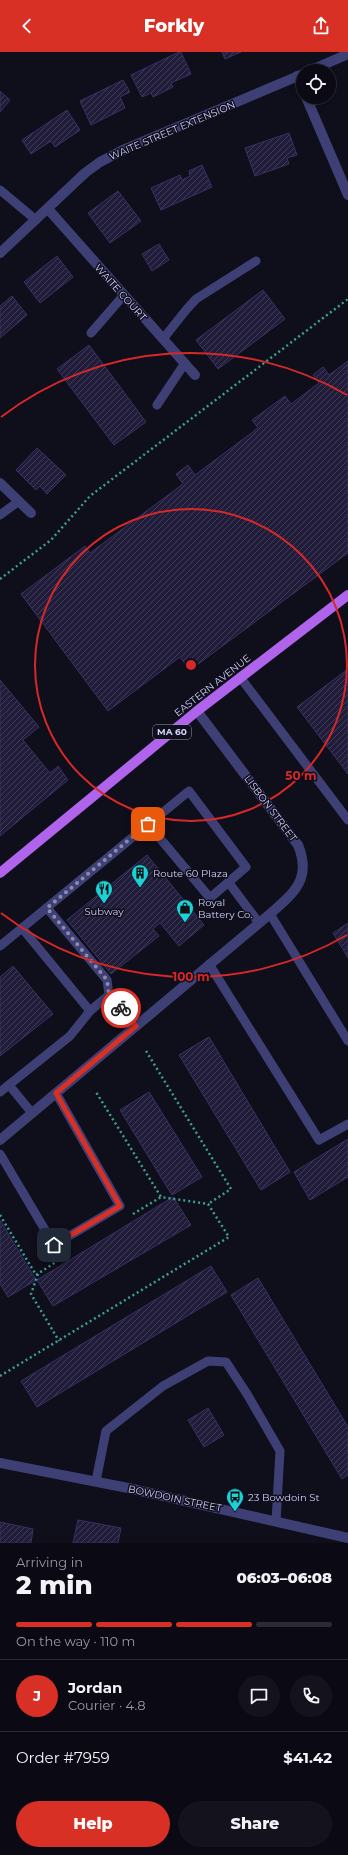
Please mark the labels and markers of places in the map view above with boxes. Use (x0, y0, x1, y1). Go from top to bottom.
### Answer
centre of rings (184, 658, 198, 672)
pin (131, 807, 165, 841)
building icon: Route 60 Plaza (130, 863, 150, 888)
place label: Route 60 Plaza (153, 867, 228, 880)
restaurant icon: Subway (94, 879, 114, 904)
place label: Royal Battery Co. (198, 896, 252, 921)
shop icon: Royal Battery Co. (175, 898, 195, 923)
place label: Subway (84, 905, 124, 918)
pin (37, 1228, 71, 1262)
bus stop icon: 23 Bowdoin St (225, 1487, 245, 1512)
place label: 23 Bowdoin St (248, 1491, 320, 1504)

